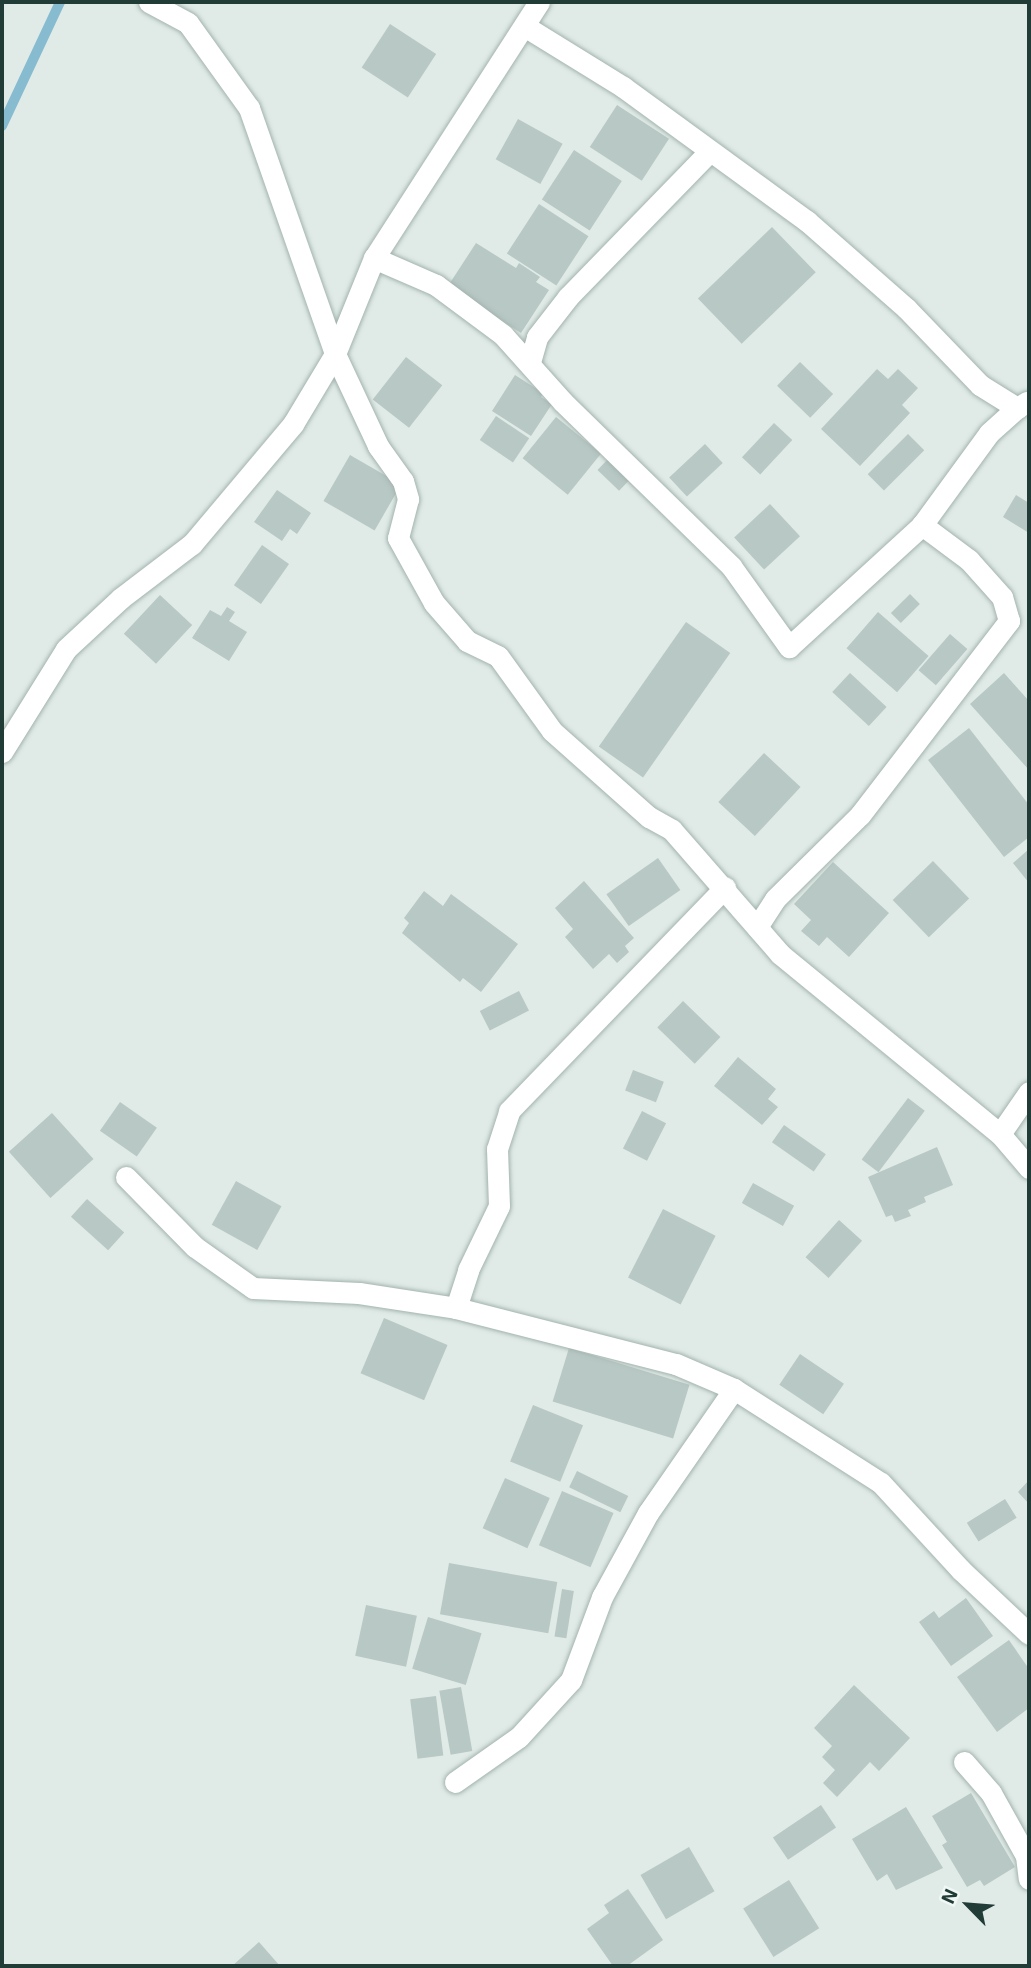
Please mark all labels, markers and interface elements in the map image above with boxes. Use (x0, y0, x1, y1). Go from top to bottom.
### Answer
north arrow (933, 1870, 1003, 1940)
text: N (935, 1885, 962, 1907)

